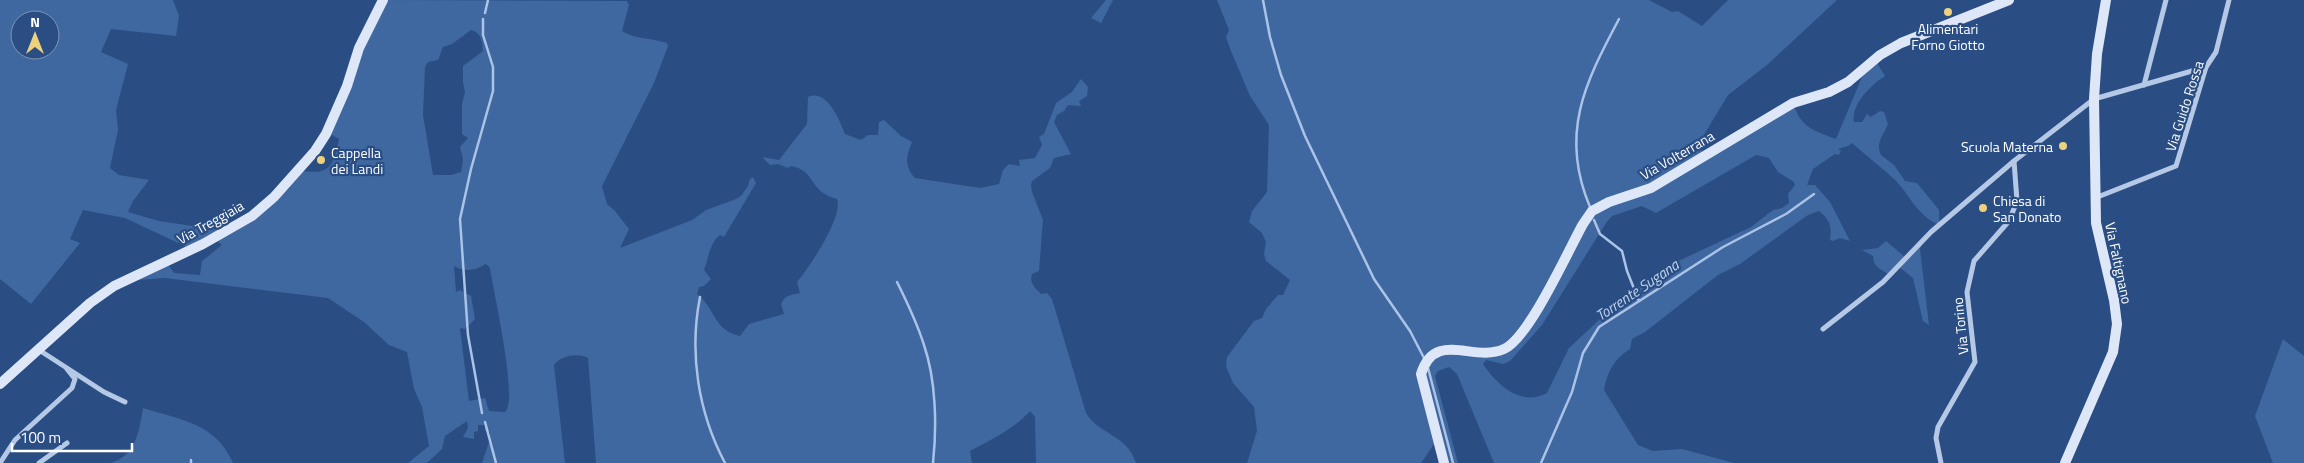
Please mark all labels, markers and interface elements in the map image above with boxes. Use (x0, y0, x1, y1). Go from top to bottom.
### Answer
marker: Alimentari Forno Giotto (1942, 6, 1954, 18)
north arrow (10, 10, 60, 60)
text: N (30, 11, 40, 32)
place label: Alimentari Forno Giotto (1911, 18, 1985, 55)
street label: Via Guido Rossa (2159, 58, 2209, 154)
street label: Via Volterrana (1636, 125, 1718, 185)
place label: Scuola Materna (1961, 136, 2053, 157)
marker: Scuola Materna (2057, 140, 2069, 152)
place label: Cappella dei Landi (331, 142, 383, 179)
marker: Cappella dei Landi (315, 154, 327, 166)
place label: Chiesa di San Donato (1993, 190, 2061, 227)
street label: Via Treggiaia (173, 195, 247, 249)
marker: Chiesa di San Donato (1977, 202, 1989, 214)
street label: Via Faltignano (2100, 220, 2138, 306)
water label: Torrente Sugana (1591, 253, 1685, 326)
street label: Via Torino (1947, 296, 1973, 356)
scale bar (12, 420, 132, 452)
text: 100 m (20, 426, 61, 449)

